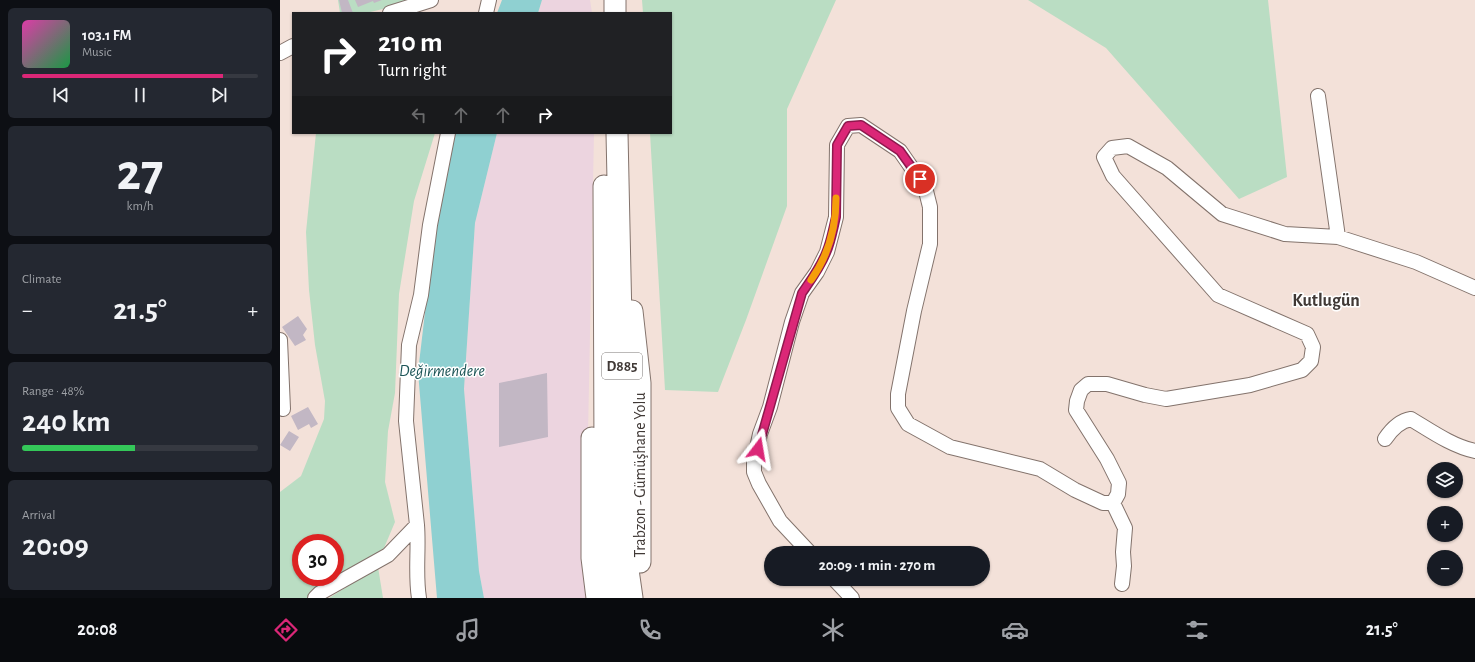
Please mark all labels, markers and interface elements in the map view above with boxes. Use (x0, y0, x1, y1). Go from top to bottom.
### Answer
text: 103.1 FM (82, 28, 131, 43)
icon: right (312, 28, 364, 80)
text: 210 m (378, 29, 443, 57)
text: Music (82, 46, 112, 59)
text: Turn right (378, 62, 447, 80)
icon: previous (50, 84, 72, 106)
icon: pause (129, 84, 151, 106)
icon: next (208, 84, 230, 106)
icon: left (408, 104, 430, 126)
icon: ahead (450, 104, 472, 126)
icon: ahead (492, 104, 514, 126)
icon: right (534, 104, 556, 126)
text: 27 (117, 147, 163, 199)
pin (903, 162, 937, 196)
icon: arrive (909, 168, 931, 190)
text: km/h (127, 200, 153, 213)
text: Climate (22, 273, 61, 286)
district label: Kutlugün (1292, 292, 1360, 310)
text: 21.5° (113, 295, 167, 325)
text: − (22, 299, 33, 321)
text: + (247, 299, 258, 321)
road number: D885 (602, 353, 642, 379)
water label: Değirmendere (399, 362, 485, 379)
text: Range · 48% (22, 385, 84, 398)
street label: Trabzon - Gümüşhane Yolu (632, 392, 648, 558)
text: 240 km (22, 407, 110, 437)
position arrow (737, 428, 779, 470)
map controls (1427, 462, 1463, 586)
button: layers (1427, 462, 1463, 498)
button: + (1427, 506, 1463, 542)
text: Arrival (22, 509, 55, 522)
text: 20:09 (22, 531, 89, 561)
speed limit sign: 30 (292, 534, 344, 586)
button: − (1427, 550, 1463, 586)
text: 20:09 · 1 min · 270 m (819, 558, 935, 573)
icon: directions (272, 616, 300, 644)
icon: music (454, 616, 482, 644)
icon: phone (636, 616, 664, 644)
icon: climate (819, 616, 847, 644)
icon: car (1001, 616, 1029, 644)
icon: filters (1183, 616, 1211, 644)
text: 20:08 (77, 621, 117, 639)
text: 21.5° (1366, 621, 1398, 639)

